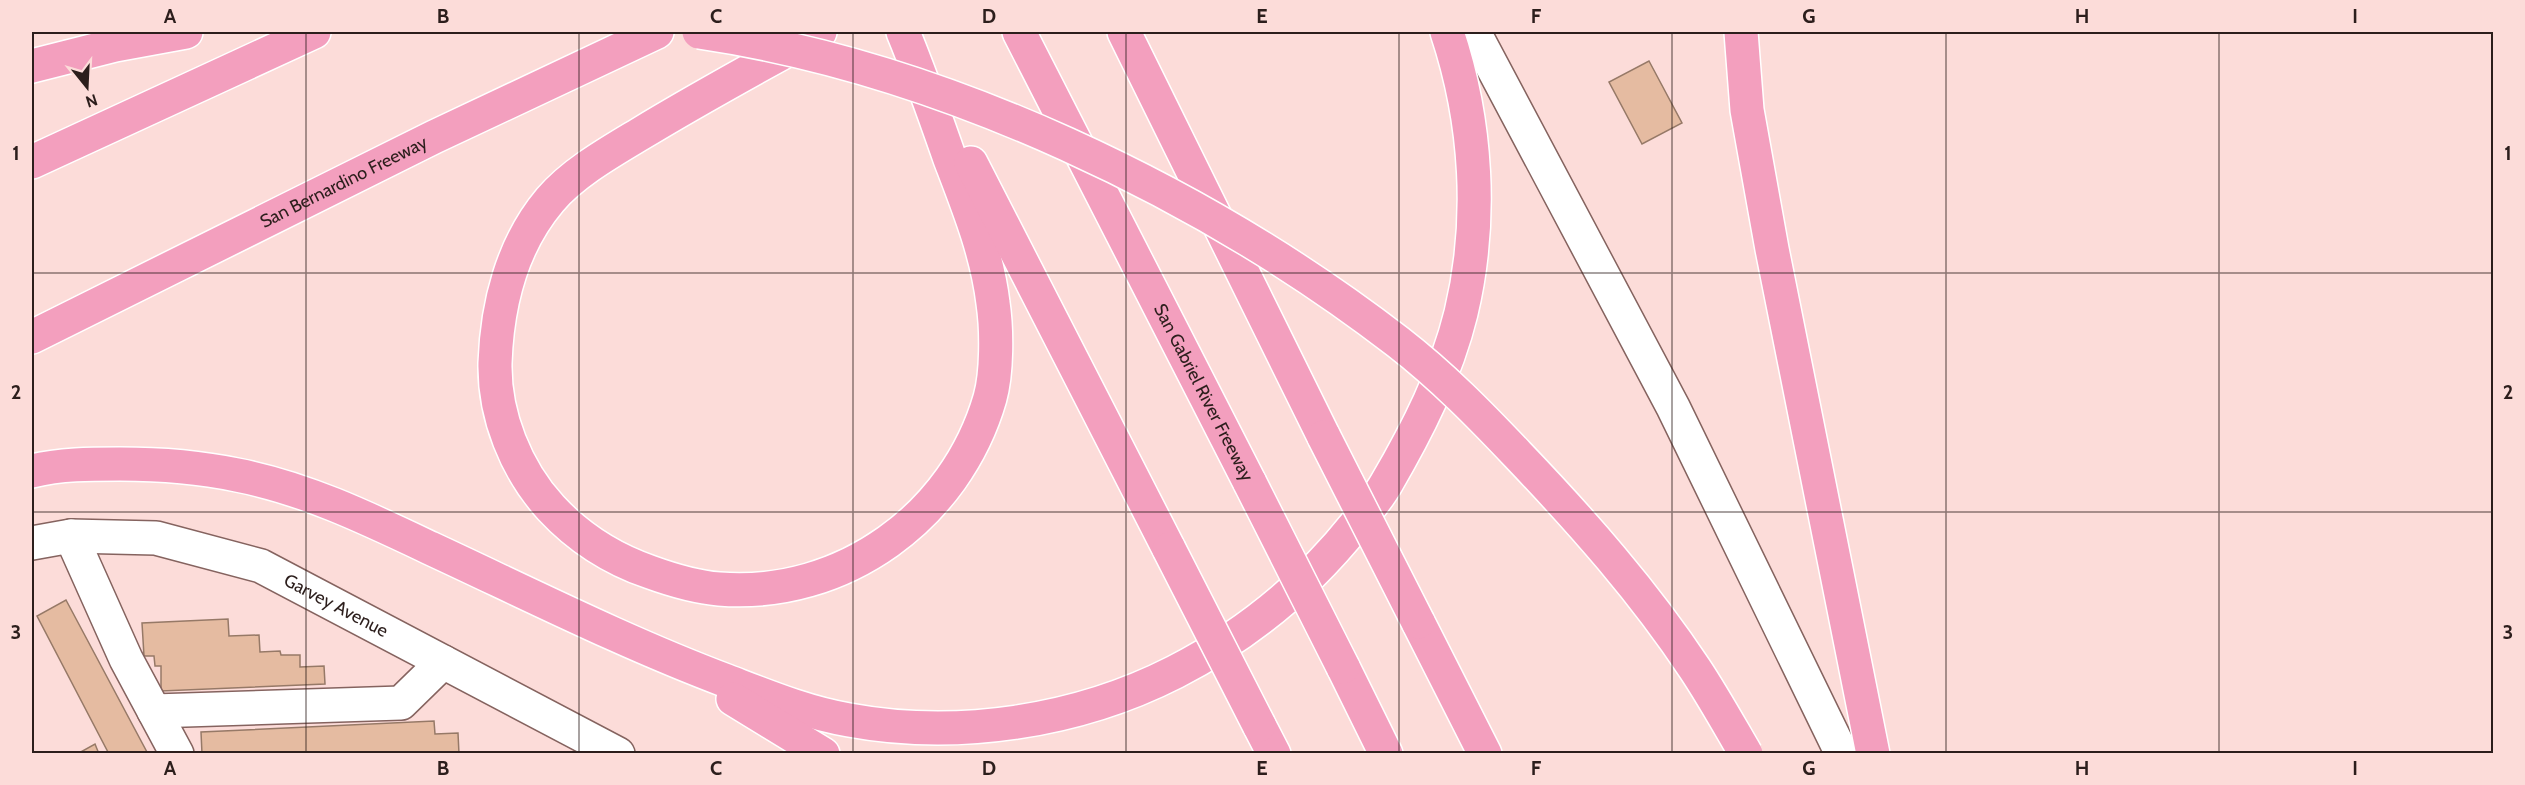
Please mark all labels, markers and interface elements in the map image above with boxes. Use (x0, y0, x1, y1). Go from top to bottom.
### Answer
text: A (164, 4, 177, 28)
text: B (437, 4, 449, 28)
text: C (710, 4, 722, 28)
text: D (982, 4, 996, 28)
text: E (1256, 4, 1268, 28)
text: F (1531, 4, 1542, 28)
text: G (1802, 4, 1816, 28)
text: H (2075, 4, 2089, 28)
text: I (2352, 4, 2358, 28)
north arrow (57, 57, 117, 117)
text: N (83, 90, 100, 112)
street label: San Bernardino Freeway (256, 131, 431, 233)
text: 1 (12, 141, 20, 165)
text: 1 (2504, 141, 2512, 165)
street label: San Gabriel River Freeway (1149, 300, 1258, 485)
text: 2 (11, 380, 21, 404)
text: 2 (2503, 380, 2513, 404)
street label: Garvey Avenue (280, 569, 392, 642)
text: 3 (11, 620, 21, 644)
text: 3 (2503, 620, 2513, 644)
text: A (164, 756, 177, 780)
text: B (437, 756, 449, 780)
text: C (710, 756, 722, 780)
text: D (982, 756, 996, 780)
text: E (1256, 756, 1268, 780)
text: F (1531, 756, 1542, 780)
text: G (1802, 756, 1816, 780)
text: H (2075, 756, 2089, 780)
text: I (2352, 756, 2358, 780)

